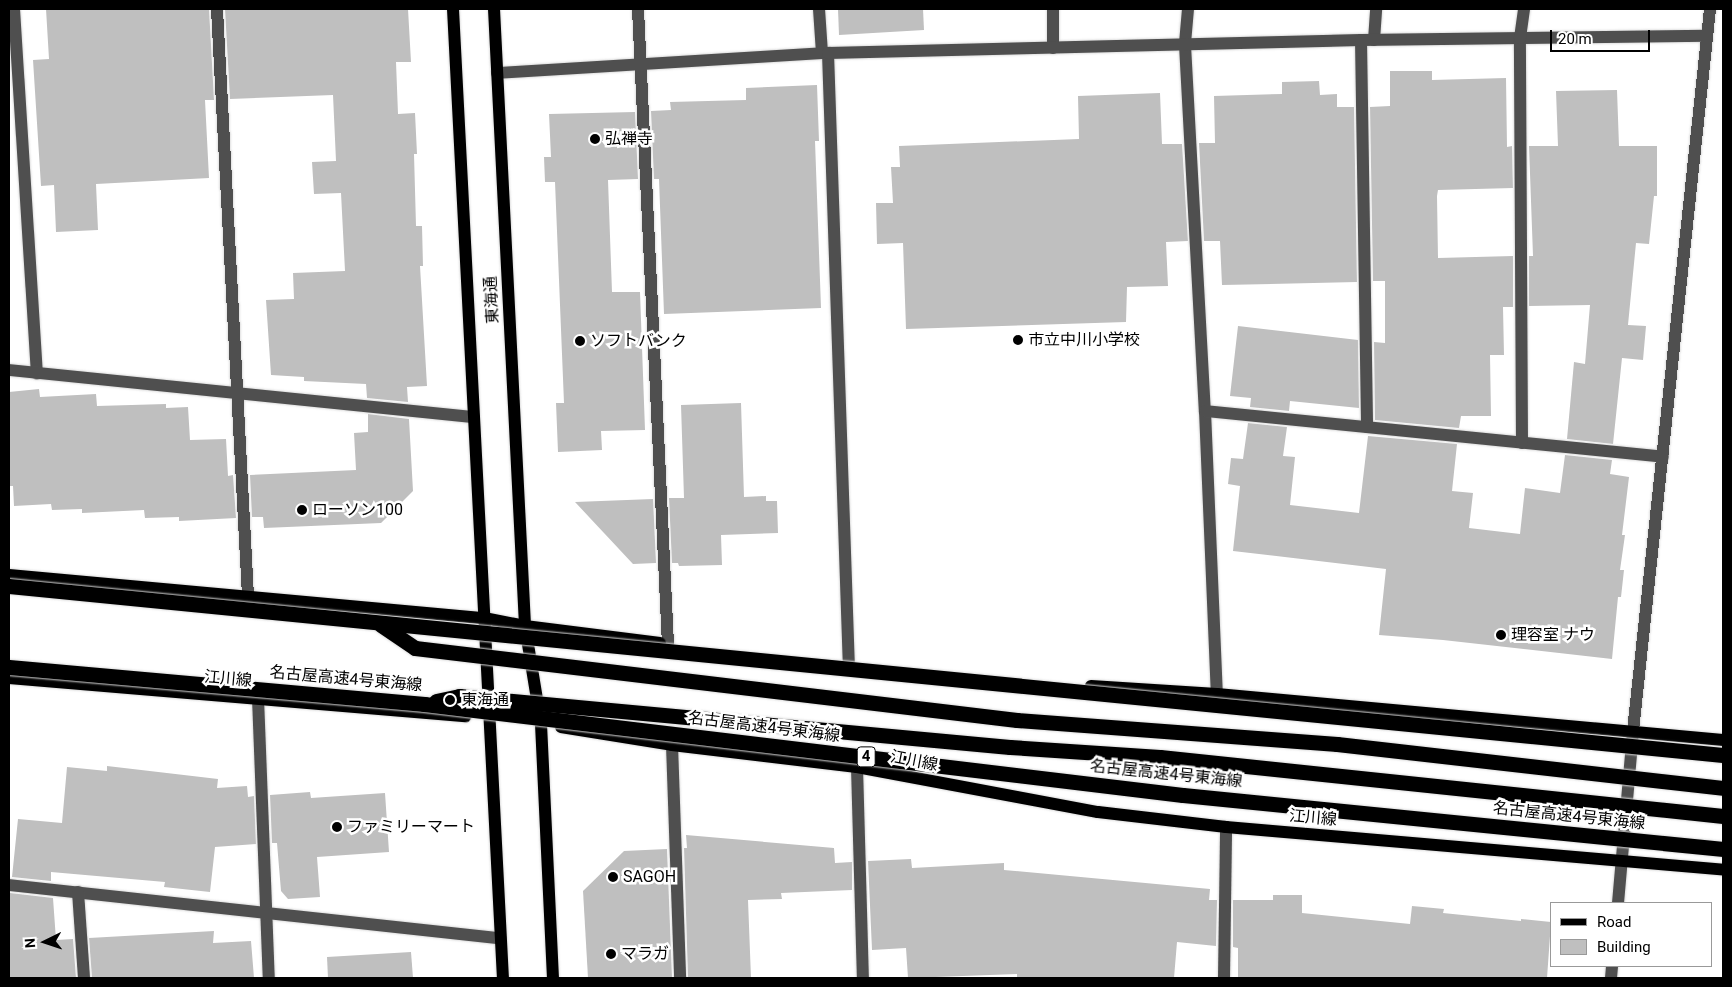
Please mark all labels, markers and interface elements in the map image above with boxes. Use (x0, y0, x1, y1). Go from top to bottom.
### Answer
scale bar (1552, 20, 1652, 52)
text: 20 m (1558, 30, 1592, 48)
place label: 弘禅寺 (605, 129, 653, 149)
marker: 弘禅寺 (589, 133, 601, 145)
street label: 東海通 (481, 276, 503, 324)
place label: 市立中川小学校 (1028, 330, 1140, 350)
place label: ソフトバンク (590, 331, 686, 351)
marker: 市立中川小学校 (1012, 334, 1024, 346)
marker: ソフトバンク (574, 335, 586, 347)
place label: ローソン100 (312, 500, 403, 520)
marker: ローソン100 (296, 504, 308, 516)
place label: 理容室 ナウ (1511, 625, 1595, 645)
marker: 理容室 ナウ (1495, 629, 1507, 641)
street label: 名古屋高速4号東海線 (269, 663, 423, 695)
street label: 江川線 (203, 667, 253, 691)
place label: 東海通 (461, 690, 509, 710)
marker: 東海通 (443, 693, 457, 707)
street label: 名古屋高速4号東海線 (687, 708, 841, 746)
road number: 4 (856, 744, 876, 770)
street label: 江川線 (889, 747, 939, 775)
street label: 名古屋高速4号東海線 (1089, 756, 1243, 792)
street label: 名古屋高速4号東海線 (1492, 798, 1646, 834)
street label: 江川線 (1288, 806, 1338, 830)
place label: ファミリーマート (347, 817, 475, 837)
marker: ファミリーマート (331, 821, 343, 833)
place label: SAGOH (623, 867, 676, 887)
marker: SAGOH (607, 871, 619, 883)
legend (1550, 902, 1712, 967)
text: Road (1597, 913, 1631, 931)
north arrow (20, 917, 70, 967)
text: N (22, 938, 38, 949)
text: Building (1597, 938, 1651, 956)
place label: マラガ (621, 944, 669, 964)
marker: マラガ (605, 948, 617, 960)

